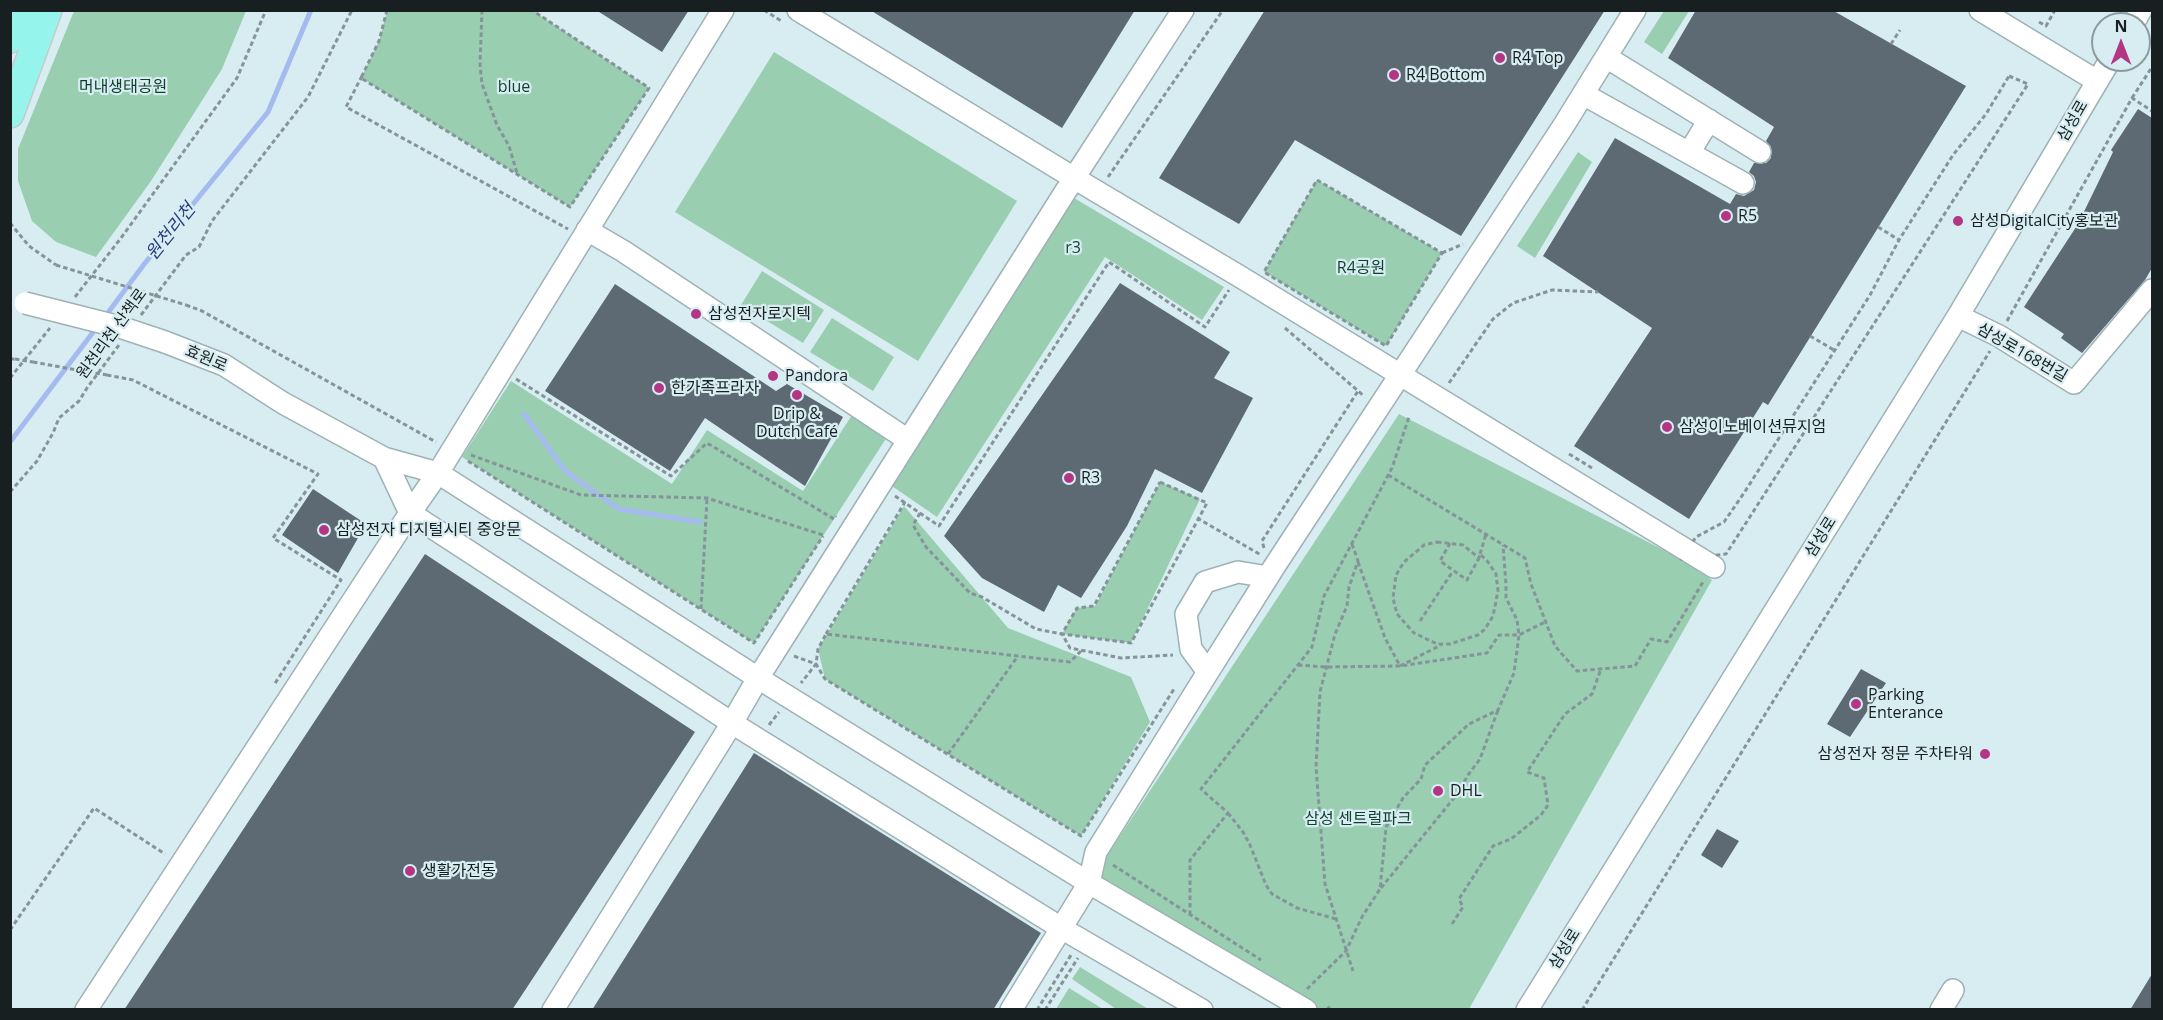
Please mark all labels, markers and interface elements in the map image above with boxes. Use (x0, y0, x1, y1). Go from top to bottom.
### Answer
north arrow (2091, 12, 2151, 72)
text: N (2114, 15, 2128, 37)
place label: R4 Top (1512, 48, 1563, 68)
marker: R4 Top (1493, 51, 1507, 65)
place label: R4 Bottom (1406, 65, 1485, 85)
marker: R4 Bottom (1387, 68, 1401, 82)
park label: 머내생태공원 (79, 77, 167, 97)
park label: blue (498, 77, 530, 97)
street label: 삼성로 (2054, 97, 2092, 145)
water label: 원천리천 (142, 199, 200, 265)
place label: R5 (1738, 206, 1757, 226)
marker: R5 (1719, 209, 1733, 223)
place label: 삼성DigitalCity홍보관 (1970, 211, 2118, 231)
marker: 삼성DigitalCity홍보관 (1951, 214, 1965, 228)
park label: r3 (1065, 238, 1081, 258)
park label: R4공원 (1337, 258, 1385, 278)
street label: 원천리천 산책로 (73, 285, 151, 383)
place label: 삼성전자로지텍 (708, 304, 811, 324)
marker: 삼성전자로지텍 (689, 307, 703, 321)
street label: 삼성로168번길 (1973, 319, 2071, 387)
street label: 효원로 (182, 342, 230, 376)
place label: Pandora (785, 366, 848, 386)
marker: Pandora (766, 369, 780, 383)
place label: 한가족프라자 (671, 378, 759, 398)
marker: 한가족프라자 (652, 381, 666, 395)
marker: Drip & Dutch Café (790, 388, 804, 402)
place label: Drip & Dutch Café (756, 404, 838, 442)
place label: 삼성이노베이션뮤지엄 (1679, 417, 1826, 437)
marker: 삼성이노베이션뮤지엄 (1660, 420, 1674, 434)
place label: R3 (1081, 468, 1100, 488)
marker: R3 (1062, 471, 1076, 485)
street label: 삼성로 (1801, 513, 1841, 561)
place label: 삼성전자 디지털시티 중앙문 (336, 520, 521, 540)
marker: 삼성전자 디지털시티 중앙문 (317, 523, 331, 537)
place label: Parking Enterance (1868, 685, 1943, 723)
marker: Parking Enterance (1849, 697, 1863, 711)
place label: 삼성전자 정문 주차타워 (1817, 744, 1973, 764)
marker: 삼성전자 정문 주차타워 (1978, 747, 1992, 761)
place label: DHL (1450, 781, 1482, 801)
marker: DHL (1431, 784, 1445, 798)
park label: 삼성 센트럴파크 (1304, 809, 1412, 829)
place label: 생활가전동 (422, 861, 496, 881)
marker: 생활가전동 (403, 864, 417, 878)
street label: 삼성로 (1545, 925, 1585, 973)

